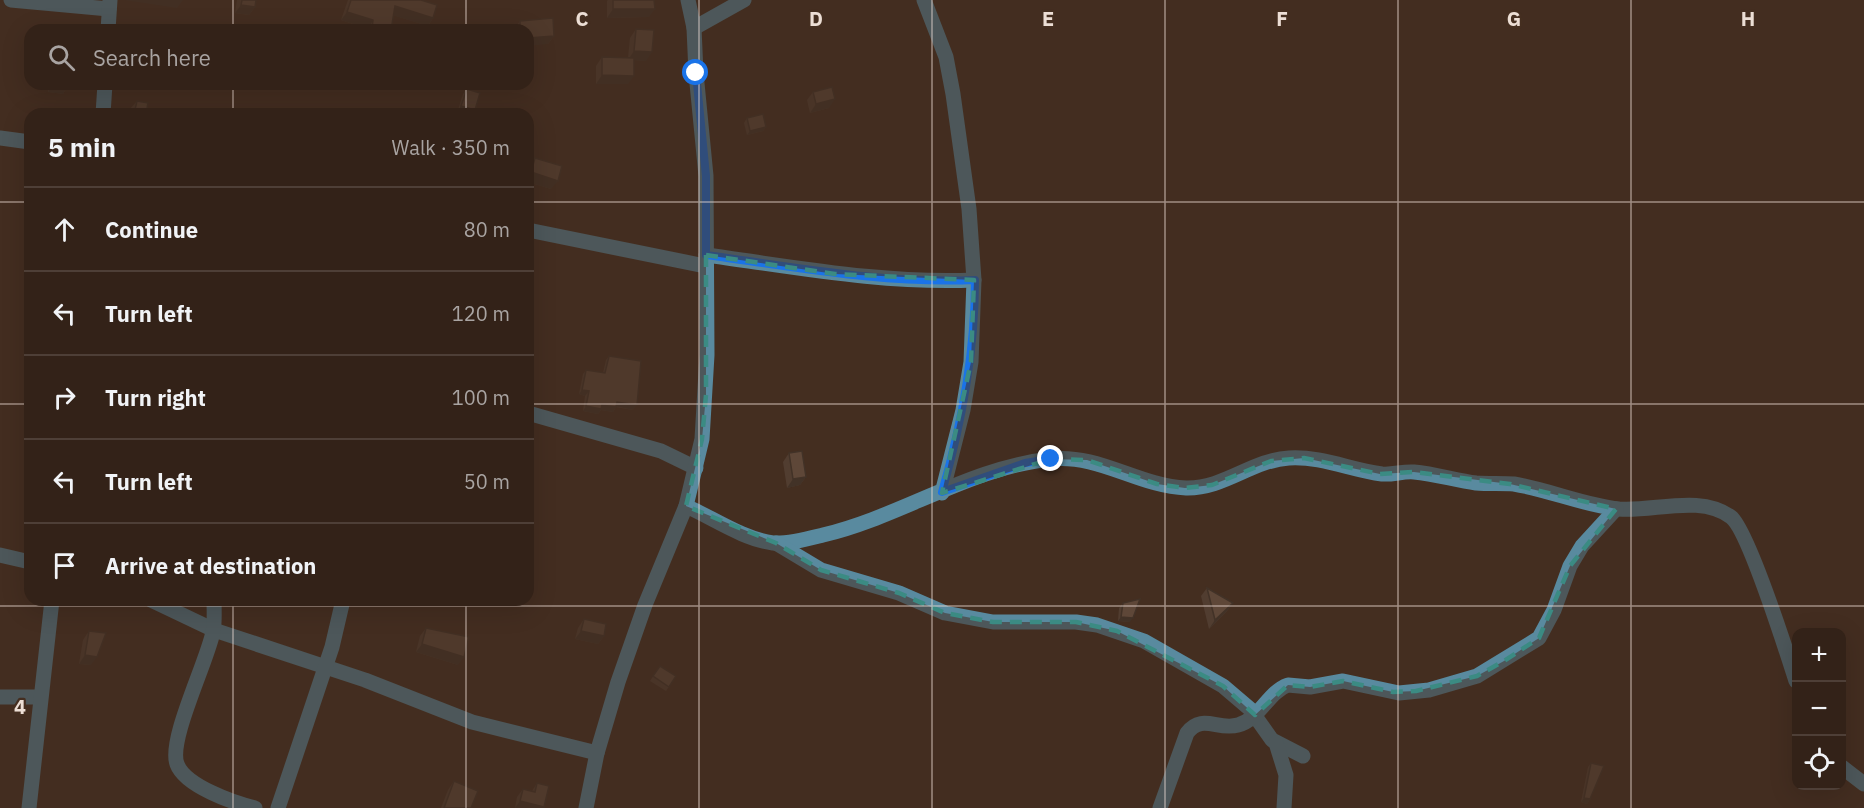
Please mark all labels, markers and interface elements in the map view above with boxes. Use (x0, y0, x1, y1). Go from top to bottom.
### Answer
text: C (575, 5, 589, 32)
text: D (809, 5, 823, 32)
text: E (1042, 5, 1054, 32)
text: F (1276, 5, 1288, 32)
text: G (1507, 5, 1521, 32)
text: H (1741, 5, 1755, 32)
search box (24, 24, 534, 90)
icon: search (45, 41, 78, 74)
text: Search here (93, 43, 211, 72)
route start (682, 59, 708, 85)
text: 5 min (48, 130, 116, 164)
text: Walk · 350 m (392, 134, 510, 161)
icon: ahead (48, 213, 81, 246)
text: Continue (105, 215, 198, 244)
text: 80 m (464, 216, 510, 243)
icon: left (48, 297, 81, 330)
text: Turn left (105, 299, 193, 328)
text: 120 m (452, 300, 510, 327)
icon: right (48, 381, 81, 414)
text: Turn right (105, 383, 206, 412)
text: 100 m (452, 384, 510, 411)
route end (1037, 445, 1063, 471)
icon: left (48, 465, 81, 498)
text: Turn left (105, 467, 193, 496)
text: 50 m (464, 468, 510, 495)
icon: arrive (48, 549, 81, 582)
text: Arrive at destination (105, 551, 316, 580)
map controls (1792, 628, 1846, 790)
button: + (1792, 628, 1846, 682)
button: − (1792, 682, 1846, 736)
text: 4 (14, 693, 26, 720)
button: locate (1792, 736, 1846, 790)

